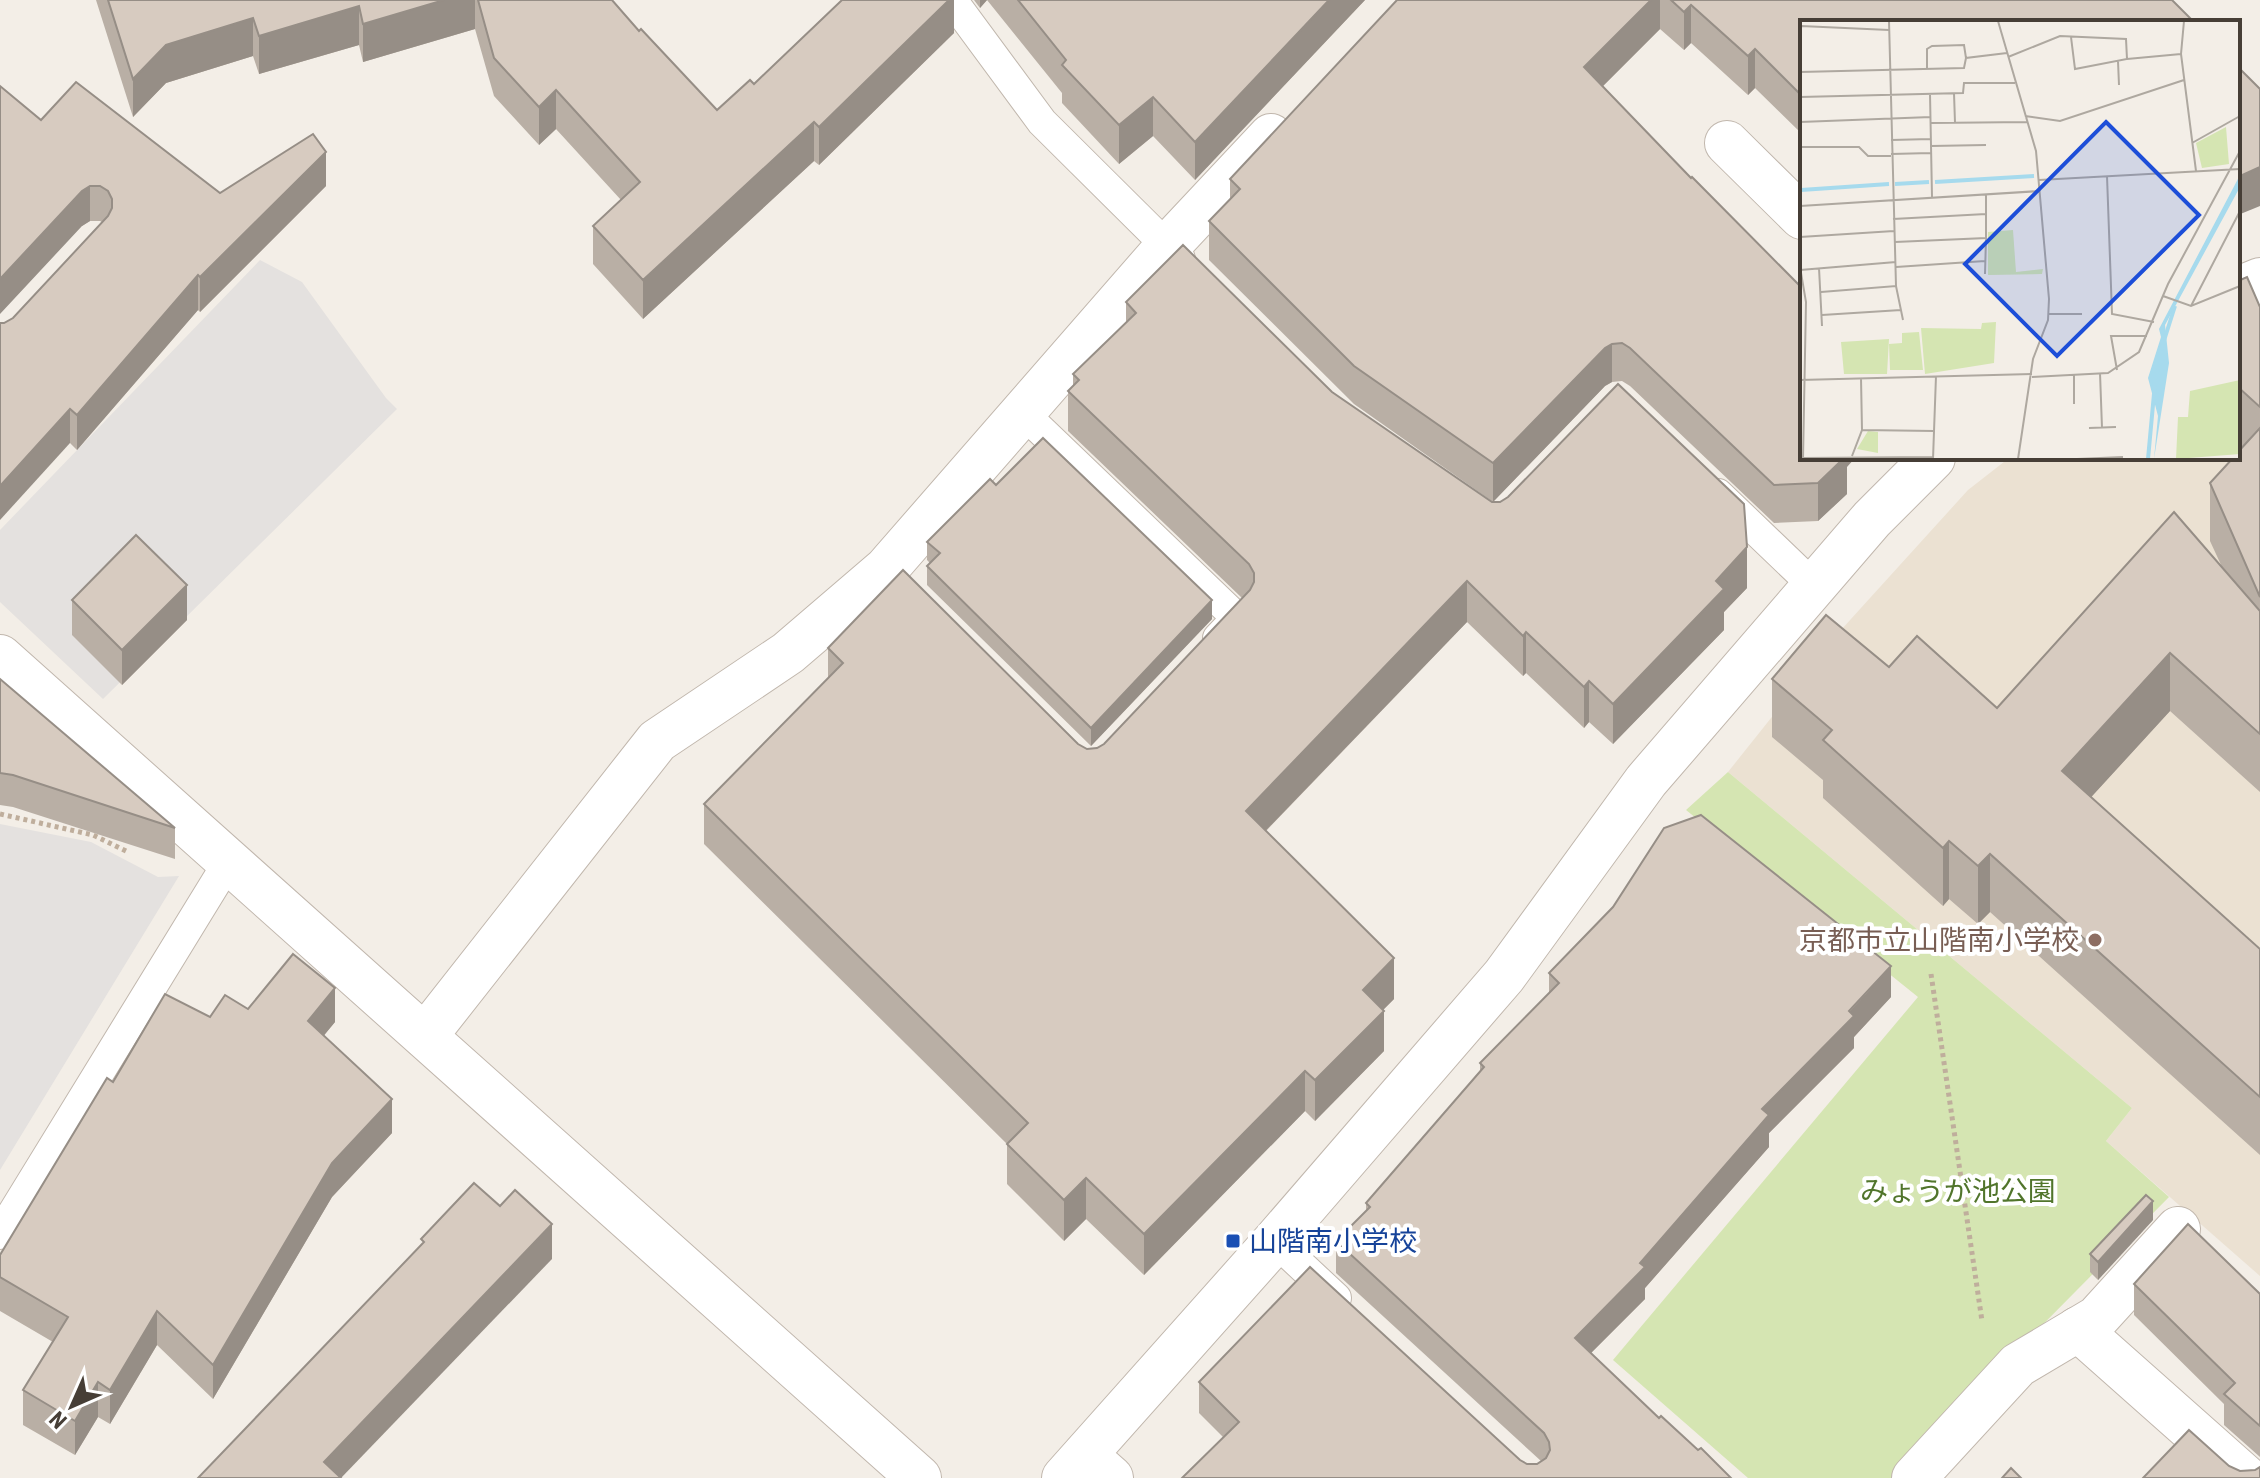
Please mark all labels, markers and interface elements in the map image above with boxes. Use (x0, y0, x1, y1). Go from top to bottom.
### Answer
inset map (1800, 20, 2240, 460)
place label: 京都市立山階南小学校 (1799, 924, 2079, 957)
marker: 京都市立山階南小学校 (2086, 931, 2104, 949)
park label: みょうが池公園 (1860, 1175, 2056, 1208)
place label: 山階南小学校 (1249, 1225, 1417, 1258)
marker: 山階南小学校 (1224, 1232, 1242, 1250)
north arrow (32, 1366, 112, 1446)
text: N (45, 1406, 72, 1433)

